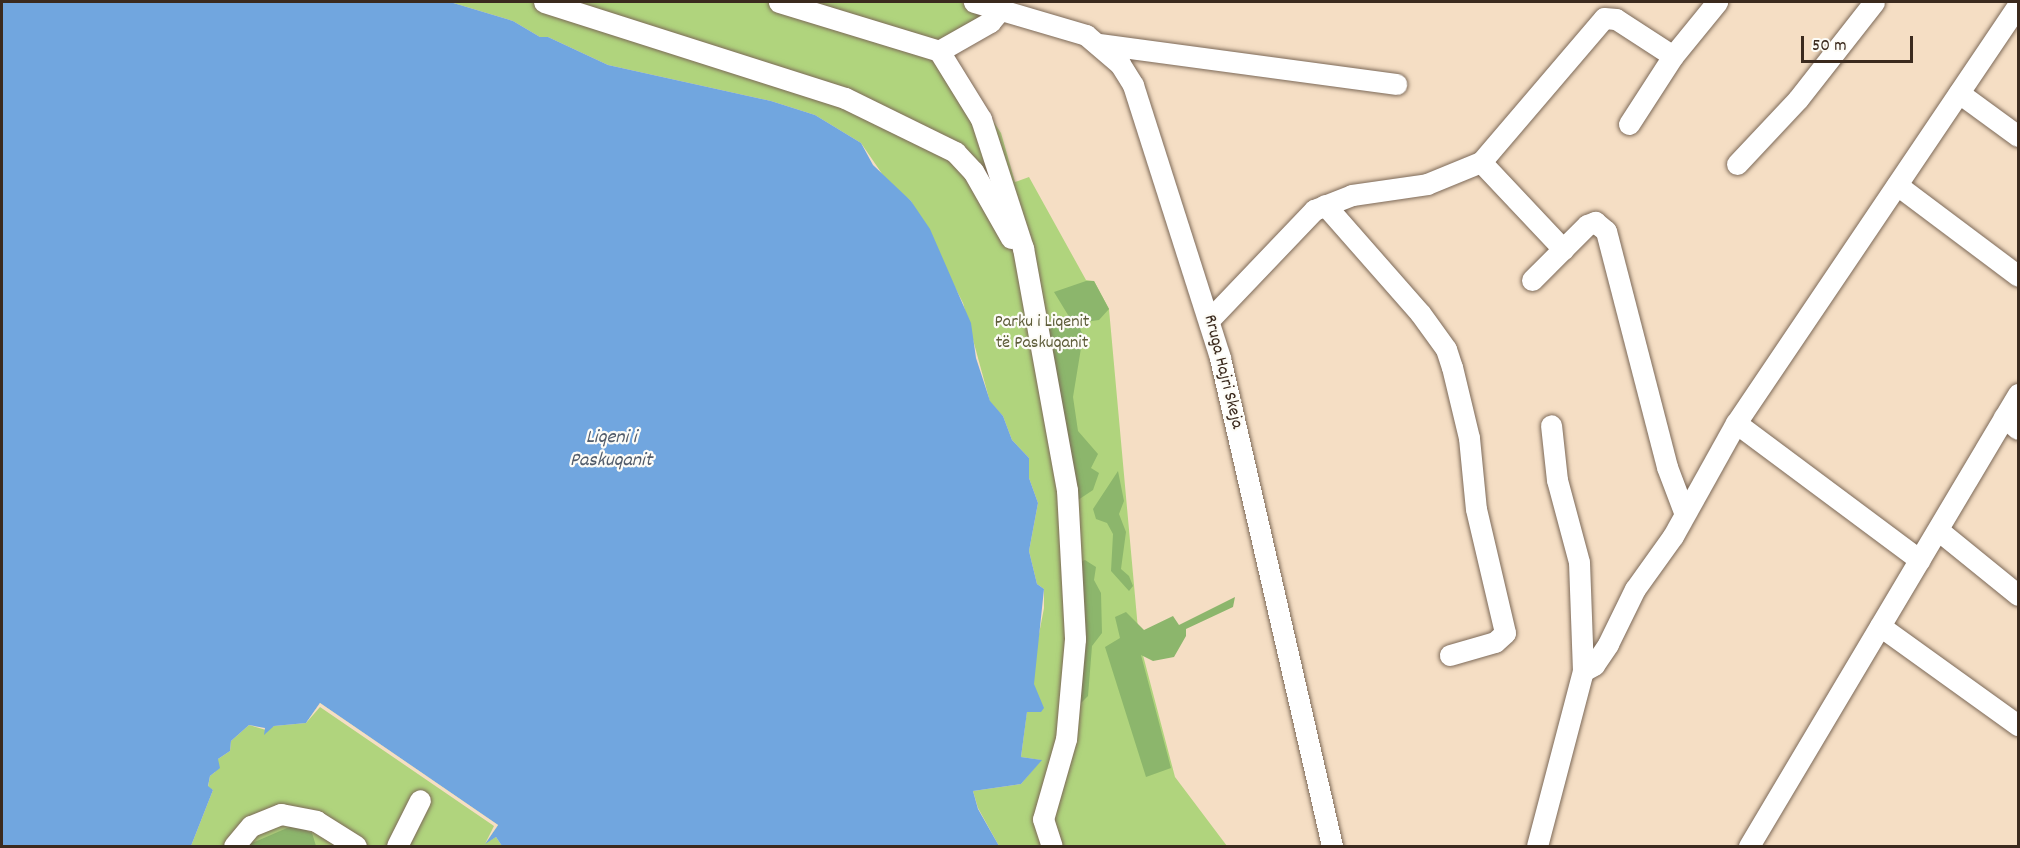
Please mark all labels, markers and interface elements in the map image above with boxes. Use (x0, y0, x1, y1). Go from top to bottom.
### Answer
scale bar (1804, 24, 1916, 62)
text: 50 m (1812, 34, 1847, 59)
park label: Parku i Liqenit të Paskuqanit (995, 313, 1089, 356)
street label: Rruga Hajri Skeja (1197, 313, 1247, 431)
water label: Liqeni i Paskuqanit (570, 426, 652, 473)

